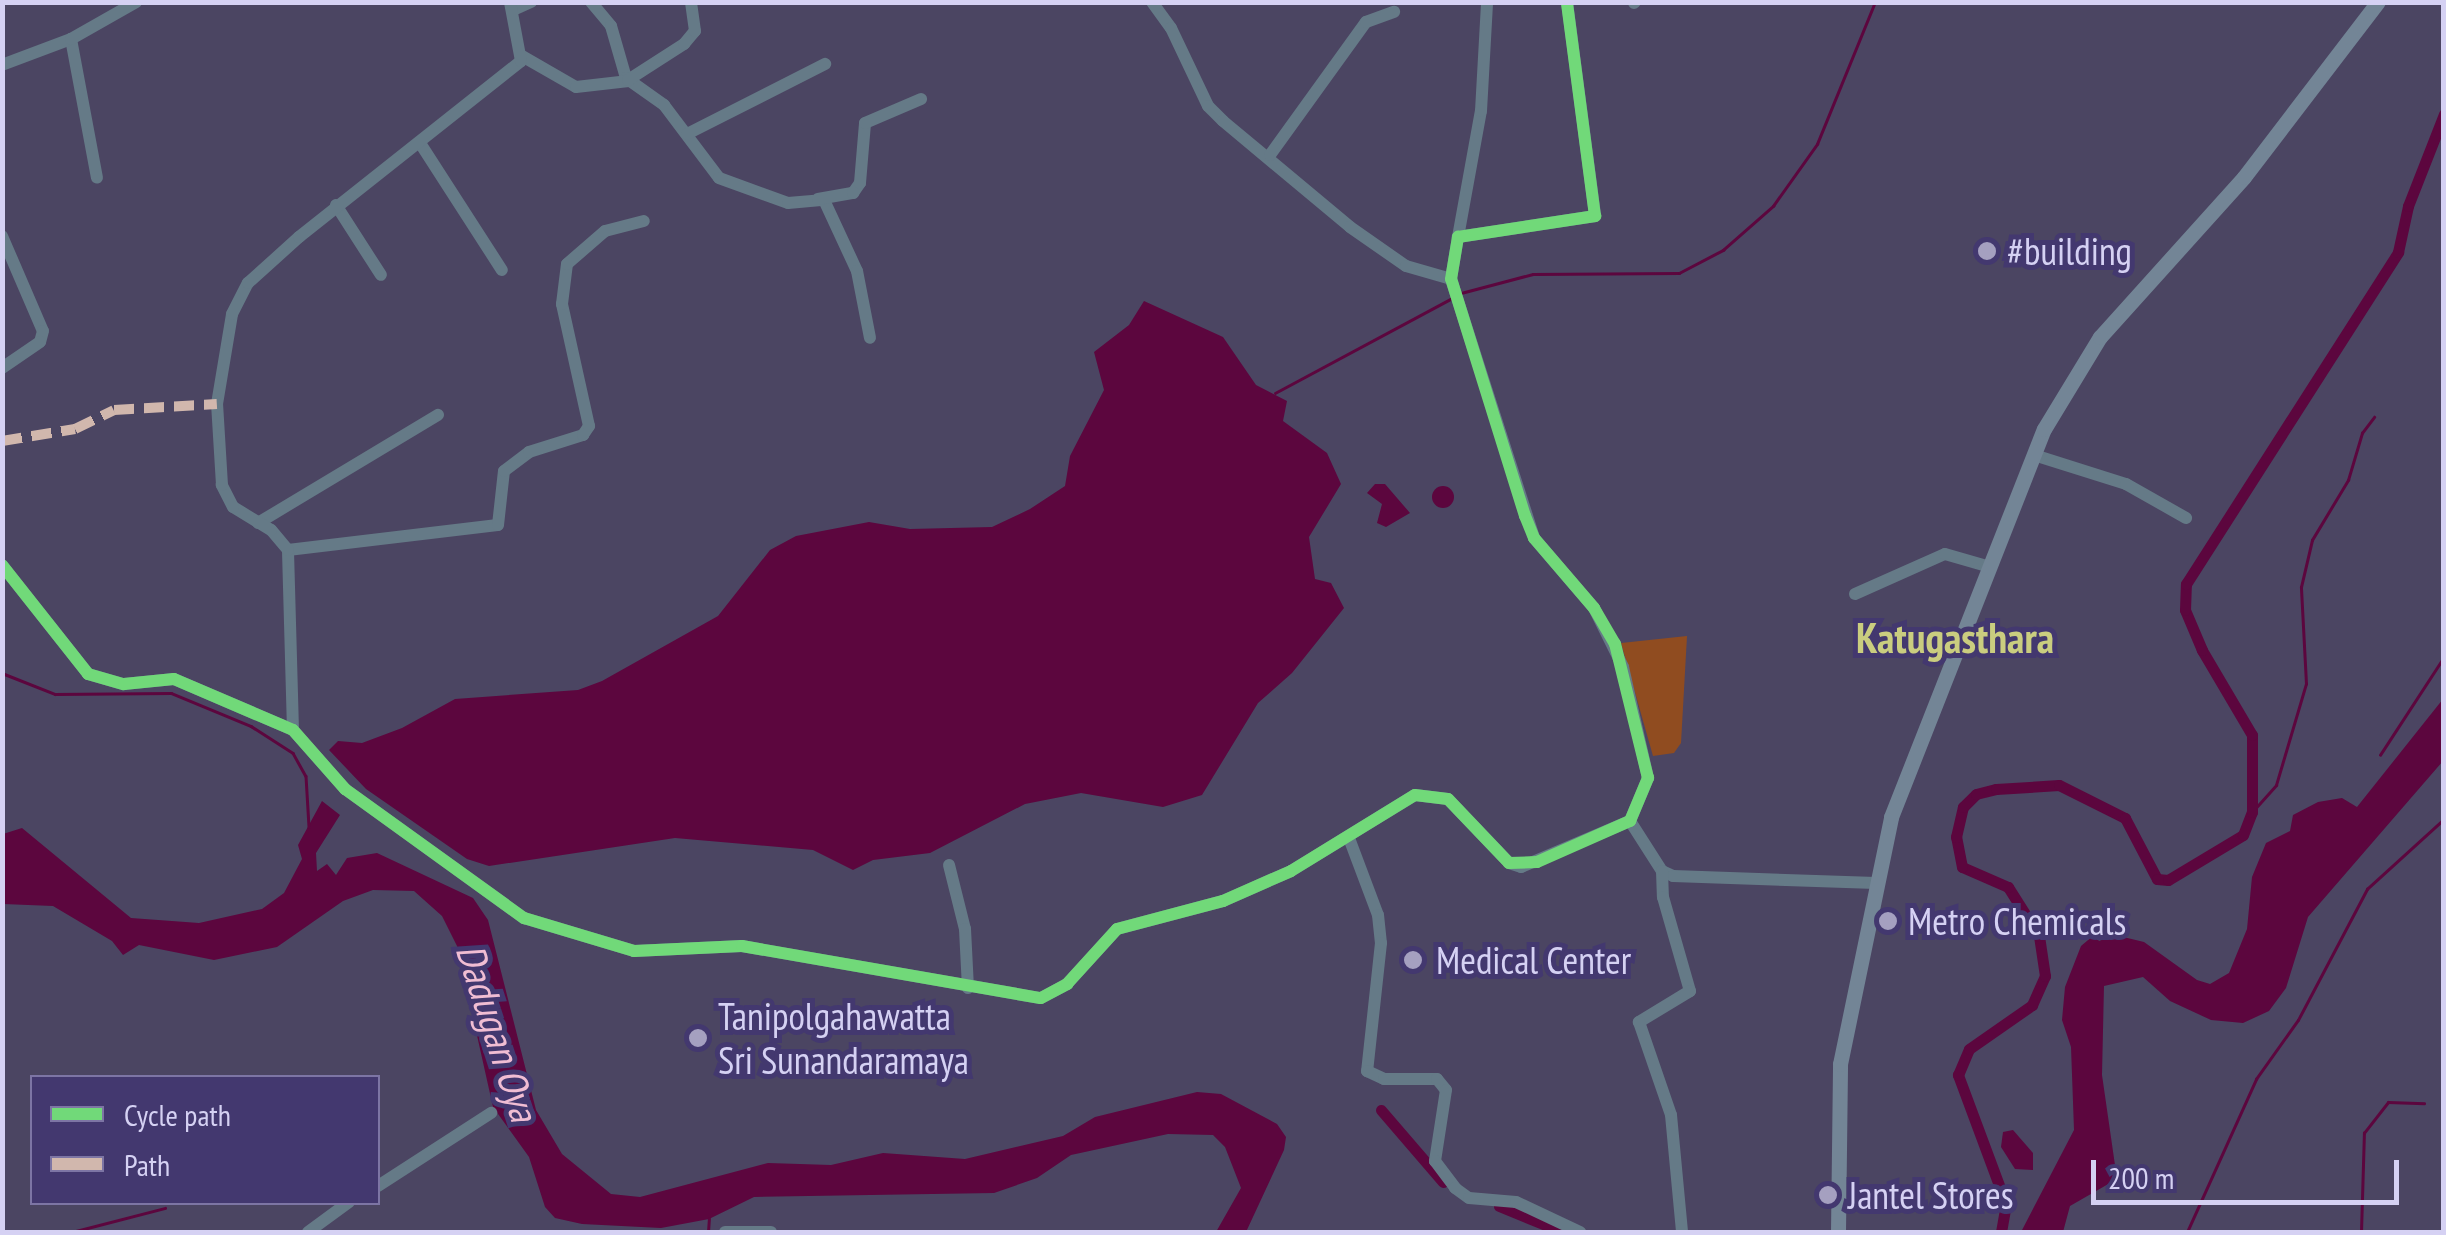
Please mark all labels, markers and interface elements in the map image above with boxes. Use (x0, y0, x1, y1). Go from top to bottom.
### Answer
place label: #building (2007, 228, 2132, 274)
marker: #building (1976, 240, 1998, 262)
district label: Katugasthara (1856, 613, 2054, 663)
place label: Metro Chemicals (1908, 898, 2126, 944)
marker: Metro Chemicals (1877, 910, 1899, 932)
water label: Dadugan Oya (447, 937, 549, 1127)
place label: Medical Center (1436, 937, 1631, 983)
marker: Medical Center (1400, 947, 1426, 973)
place label: Tanipolgahawatta Sri Sunandaramaya (718, 993, 969, 1082)
marker: Tanipolgahawatta Sri Sunandaramaya (687, 1027, 709, 1049)
legend (30, 1075, 380, 1205)
text: Cycle path (124, 1095, 231, 1134)
scale bar (2096, 1140, 2404, 1202)
text: Path (124, 1145, 170, 1184)
text: 200 m (2108, 1158, 2174, 1197)
place label: Jantel Stores (1848, 1172, 2014, 1218)
marker: Jantel Stores (1817, 1184, 1839, 1206)

